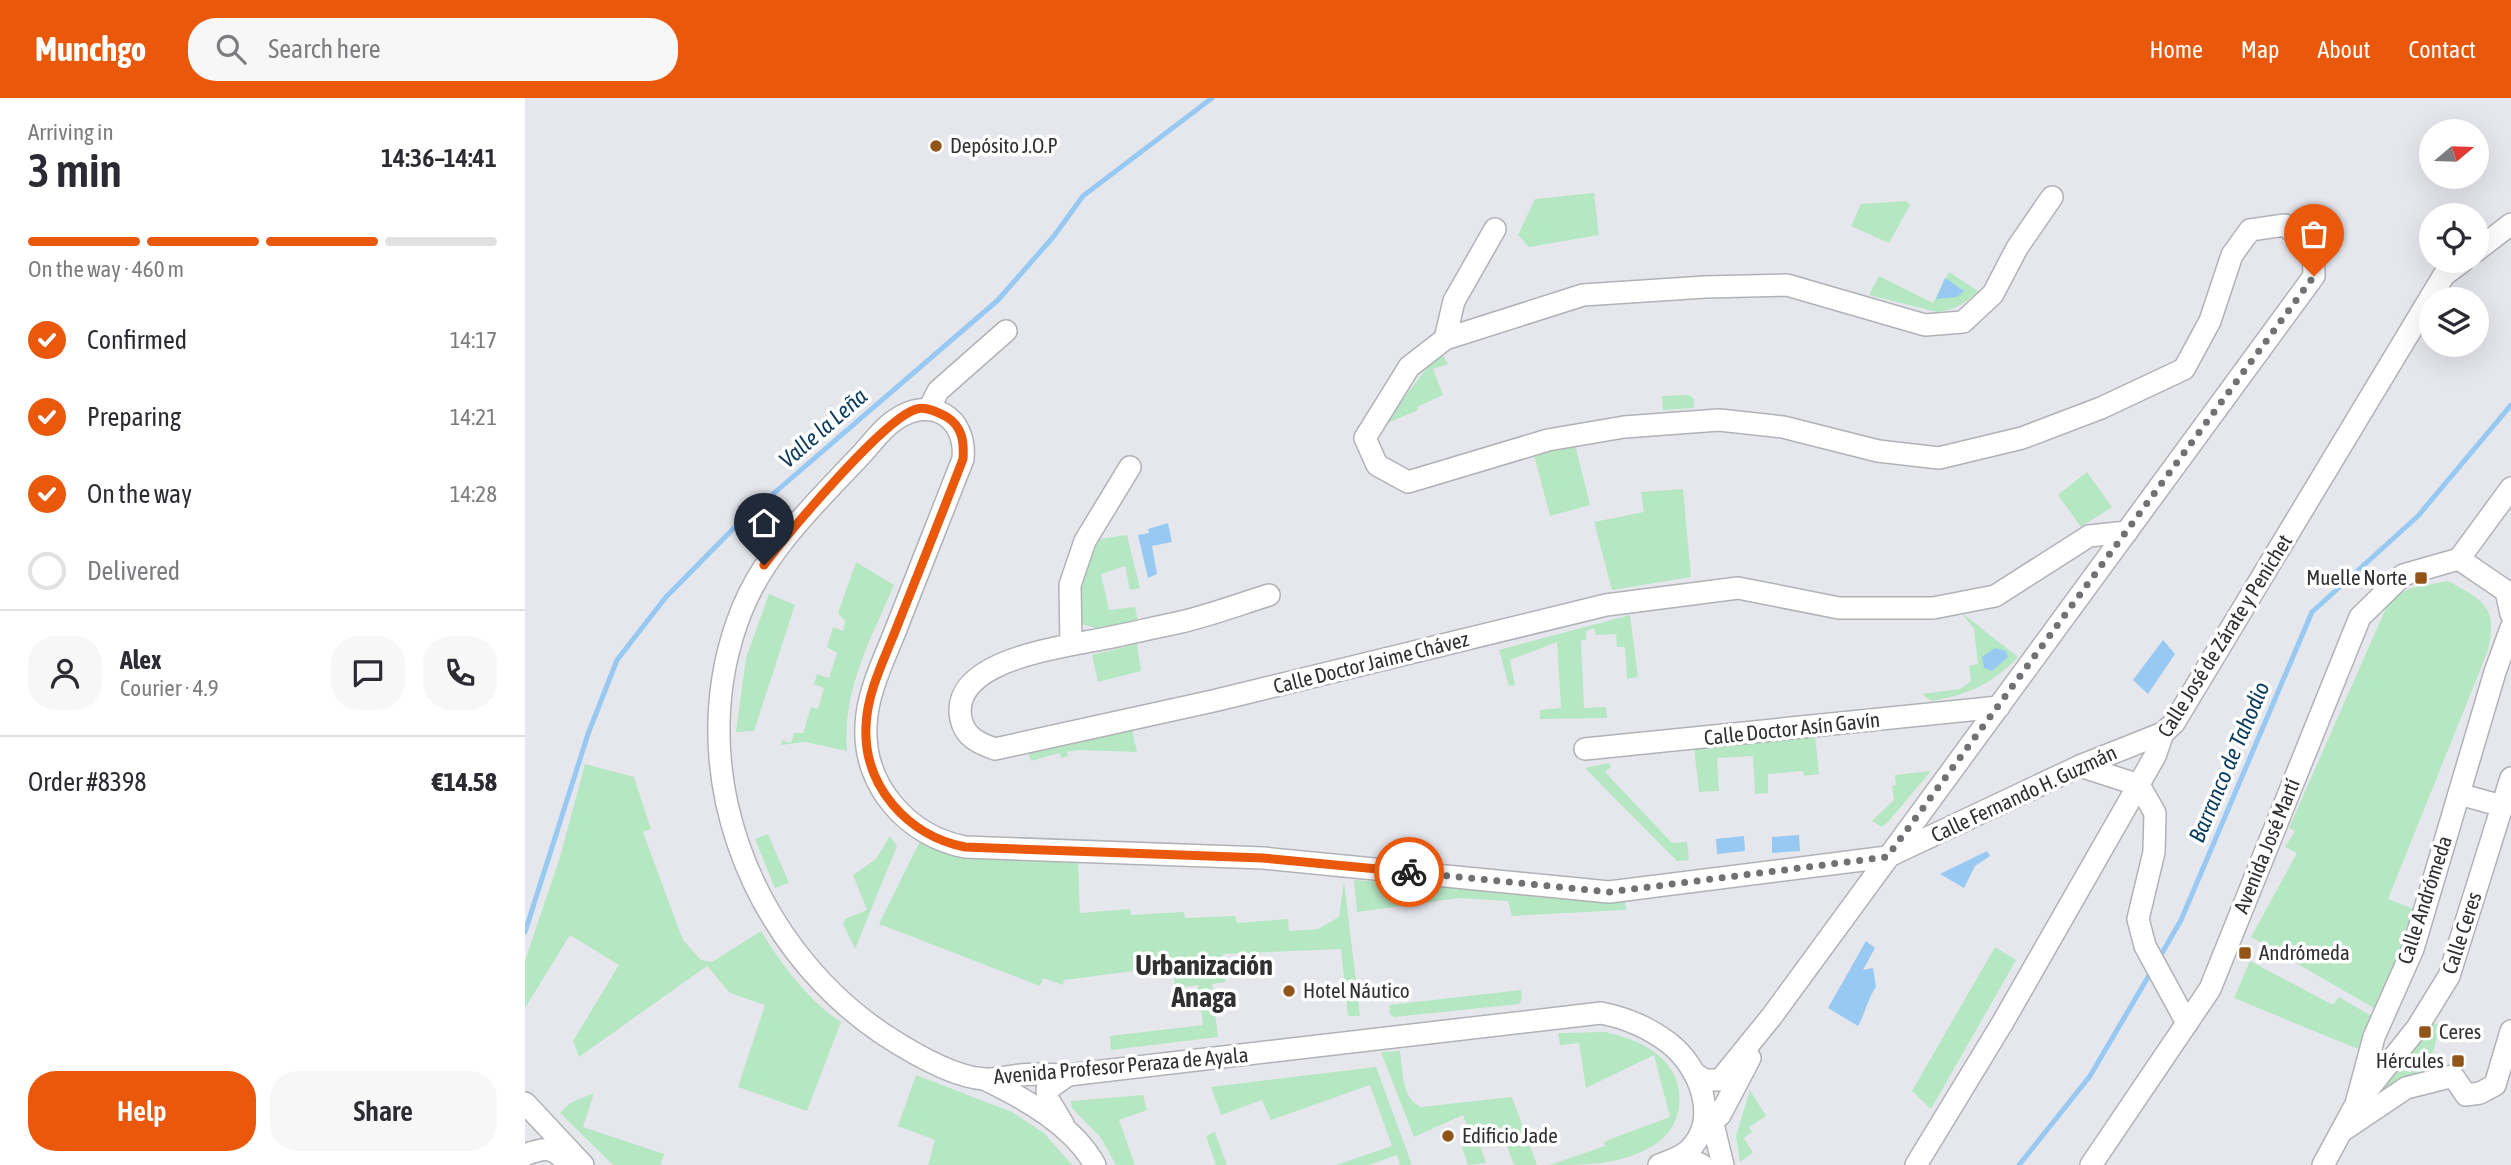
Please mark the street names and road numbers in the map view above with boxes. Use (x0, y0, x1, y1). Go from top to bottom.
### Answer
street label: Calle José de Zárate y Penichet (2152, 530, 2296, 741)
street label: Calle Doctor Jaime Chávez (1271, 626, 1471, 698)
street label: Calle Doctor Asín Gavín (1703, 707, 1881, 749)
street label: Calle Fernando H. Guzmán (1927, 740, 2120, 847)
street label: Avenida José Martí (2228, 775, 2304, 916)
street label: Calle Andrómeda (2392, 833, 2456, 967)
street label: Calle Ceres (2437, 889, 2486, 977)
street label: Avenida Profesor Peraza de Ayala (993, 1042, 1249, 1088)

